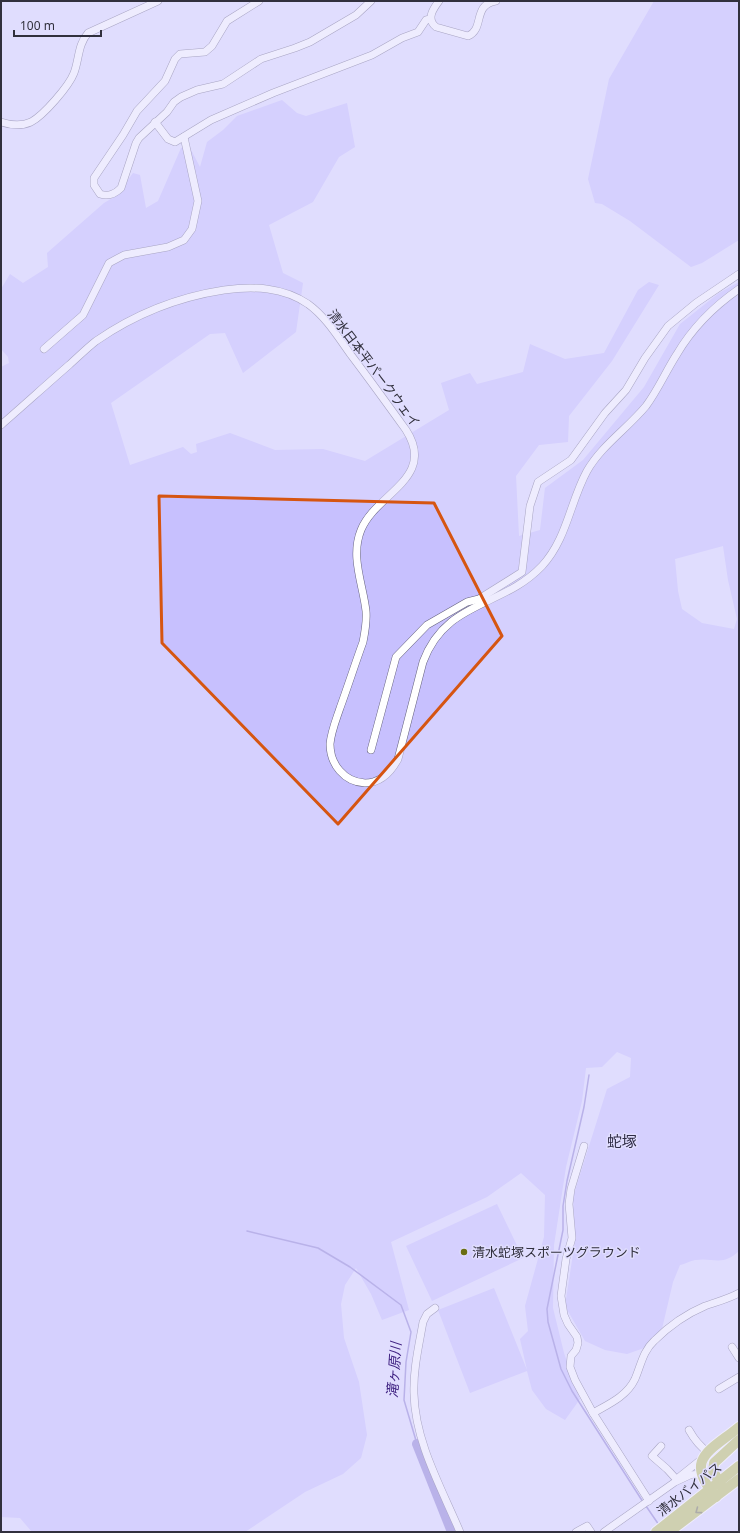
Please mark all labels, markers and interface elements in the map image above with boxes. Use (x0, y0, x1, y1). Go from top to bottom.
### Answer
scale bar (14, 12, 101, 38)
text: 100 m (20, 17, 55, 34)
street label: 清水日本平パークウェイ (324, 305, 424, 431)
district label: 蛇塚 (607, 1131, 637, 1151)
place label: 清水蛇塚スポーツグラウンド (472, 1243, 641, 1261)
marker: 清水蛇塚スポーツグラウンド (459, 1247, 469, 1257)
water label: 滝ヶ原川 (382, 1339, 405, 1399)
street label: 清水バイパス (653, 1458, 725, 1520)
one-way arrow (695, 1506, 702, 1513)

